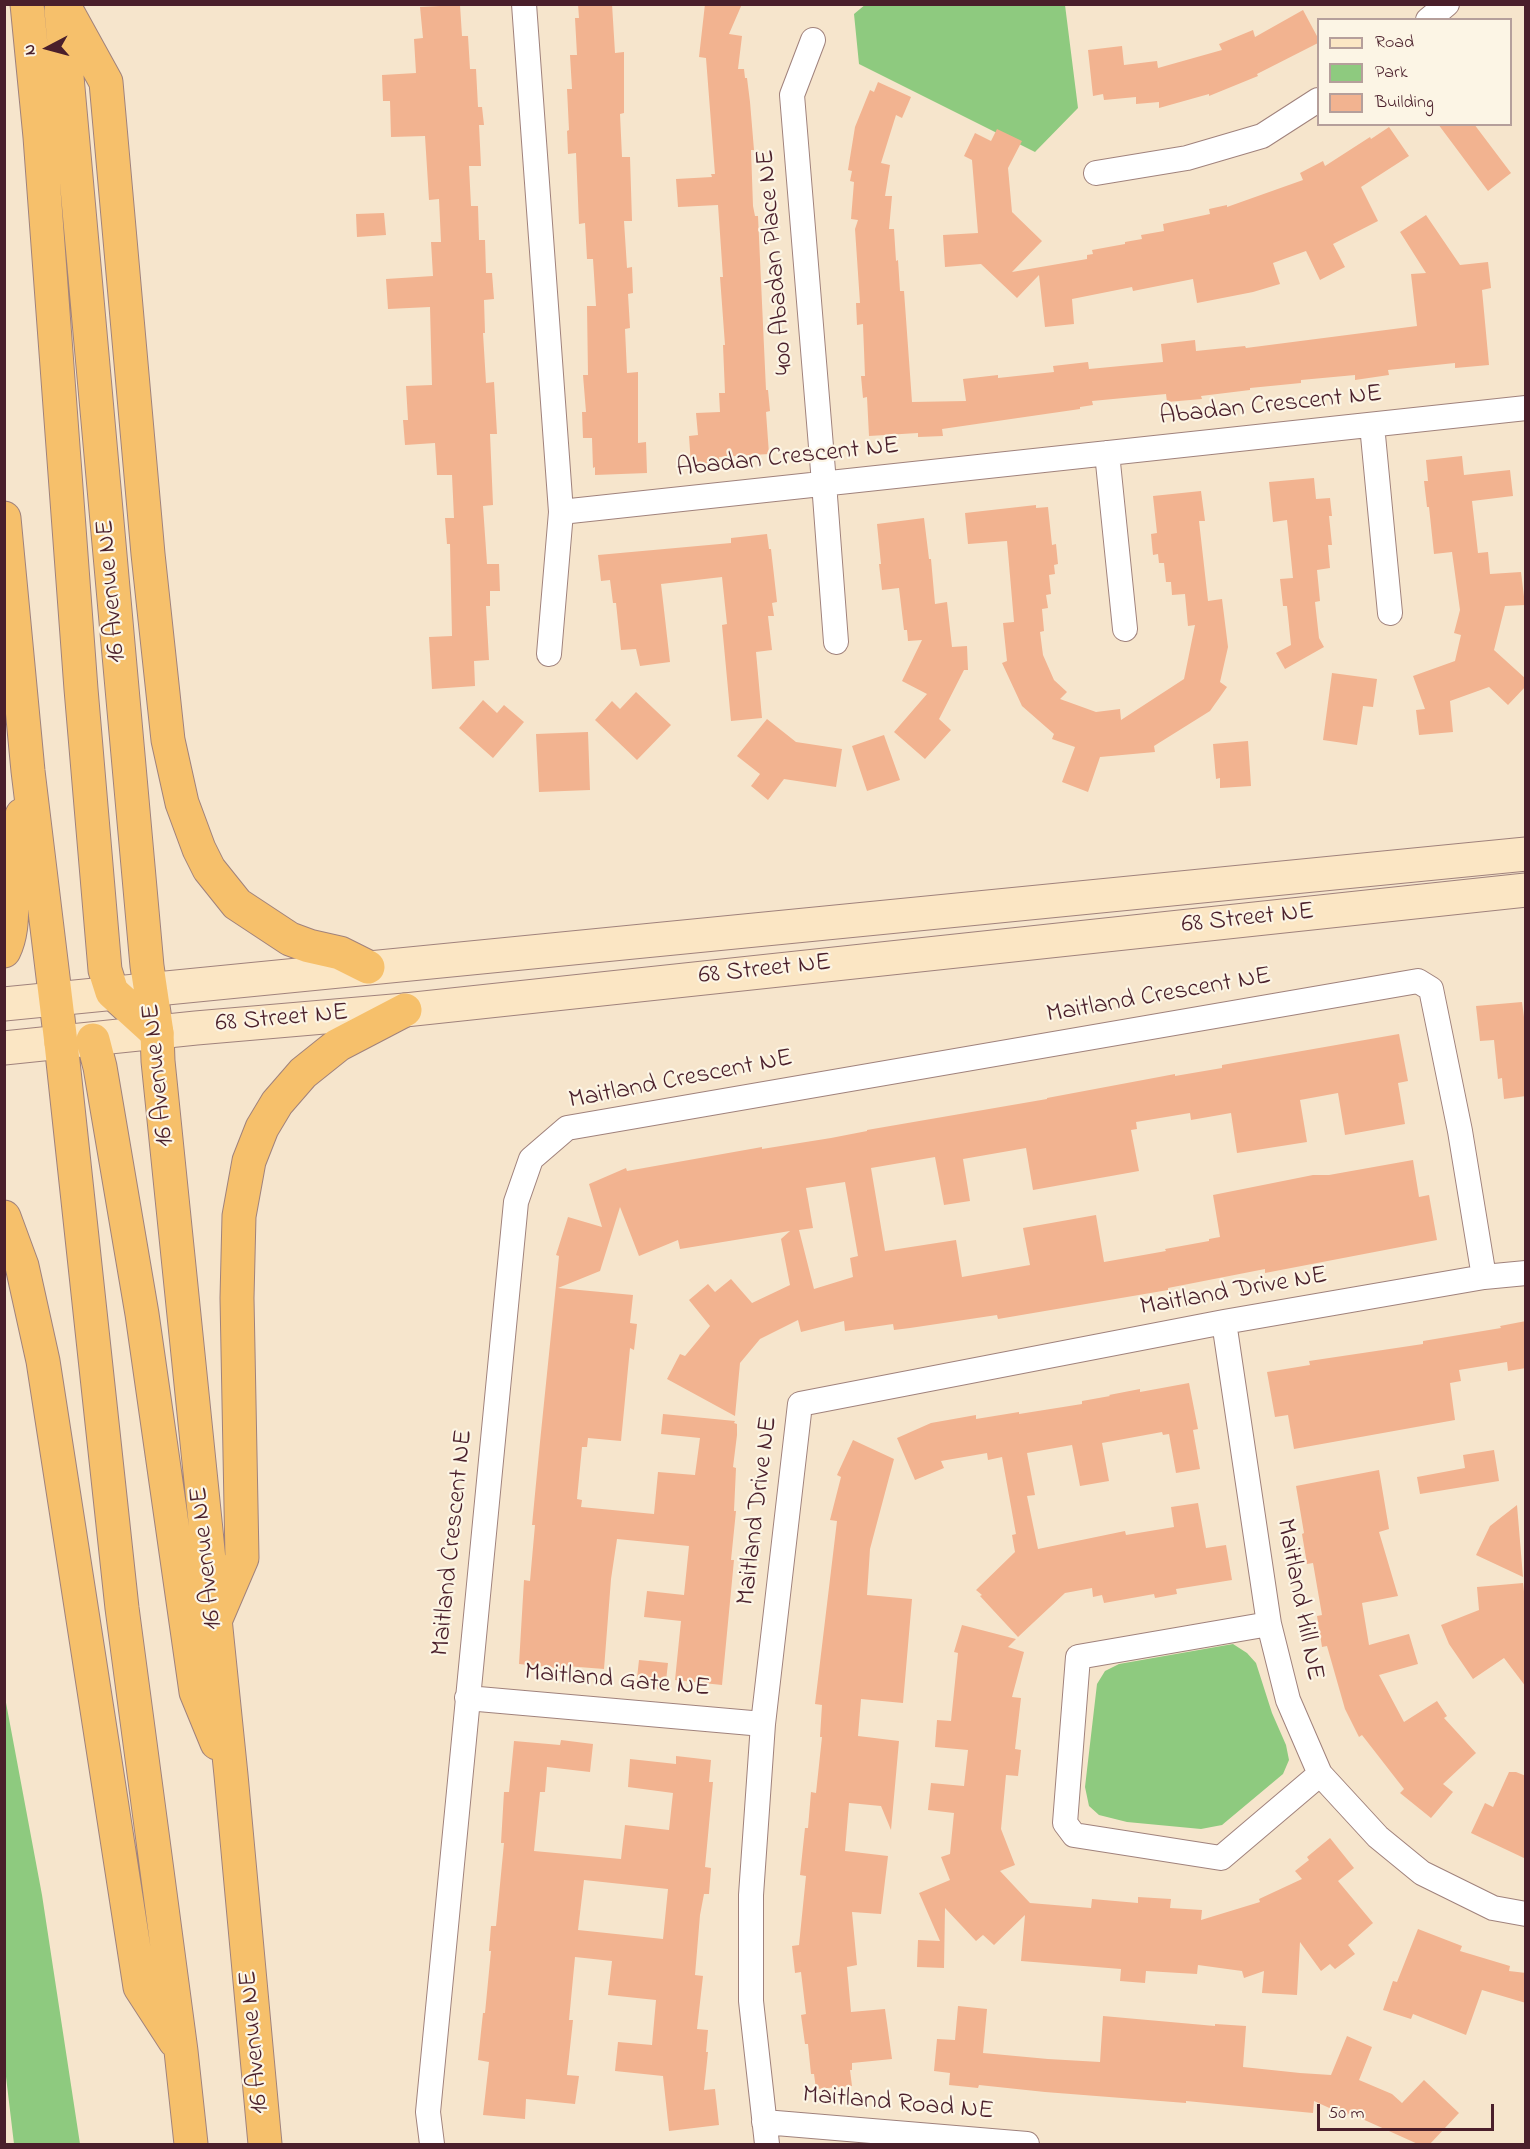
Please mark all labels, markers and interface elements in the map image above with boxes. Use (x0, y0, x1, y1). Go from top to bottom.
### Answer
north arrow (18, 18, 78, 78)
legend (1317, 18, 1512, 126)
text: Road (1375, 30, 1414, 56)
text: N (18, 43, 43, 57)
text: Park (1375, 60, 1408, 86)
text: Building (1375, 90, 1434, 116)
street label: 400 Abadan Place NE (752, 148, 802, 376)
street label: Abadan Crescent NE (1158, 380, 1384, 434)
street label: Abadan Crescent NE (675, 432, 901, 486)
street label: 16 Avenue NE (91, 518, 135, 664)
street label: 68 Street NE (1180, 898, 1316, 942)
street label: 68 Street NE (697, 949, 833, 993)
street label: Maitland Crescent NE (1044, 962, 1274, 1032)
street label: 68 Street NE (214, 999, 350, 1041)
street label: 16 Avenue NE (137, 1002, 183, 1148)
street label: Maitland Crescent NE (566, 1044, 796, 1118)
street label: Maitland Drive NE (1138, 1261, 1330, 1325)
street label: Maitland Drive NE (732, 1415, 786, 1607)
street label: Maitland Crescent NE (427, 1428, 481, 1658)
street label: 16 Avenue NE (185, 1485, 231, 1631)
street label: Maitland Hill NE (1267, 1517, 1329, 1683)
street label: Maitland Gate NE (523, 1658, 711, 1706)
street label: 16 Avenue NE (234, 1969, 278, 2115)
street label: Maitland Road NE (801, 2081, 995, 2129)
scale bar (1320, 2092, 1497, 2130)
text: 50 m (1328, 2101, 1365, 2127)

